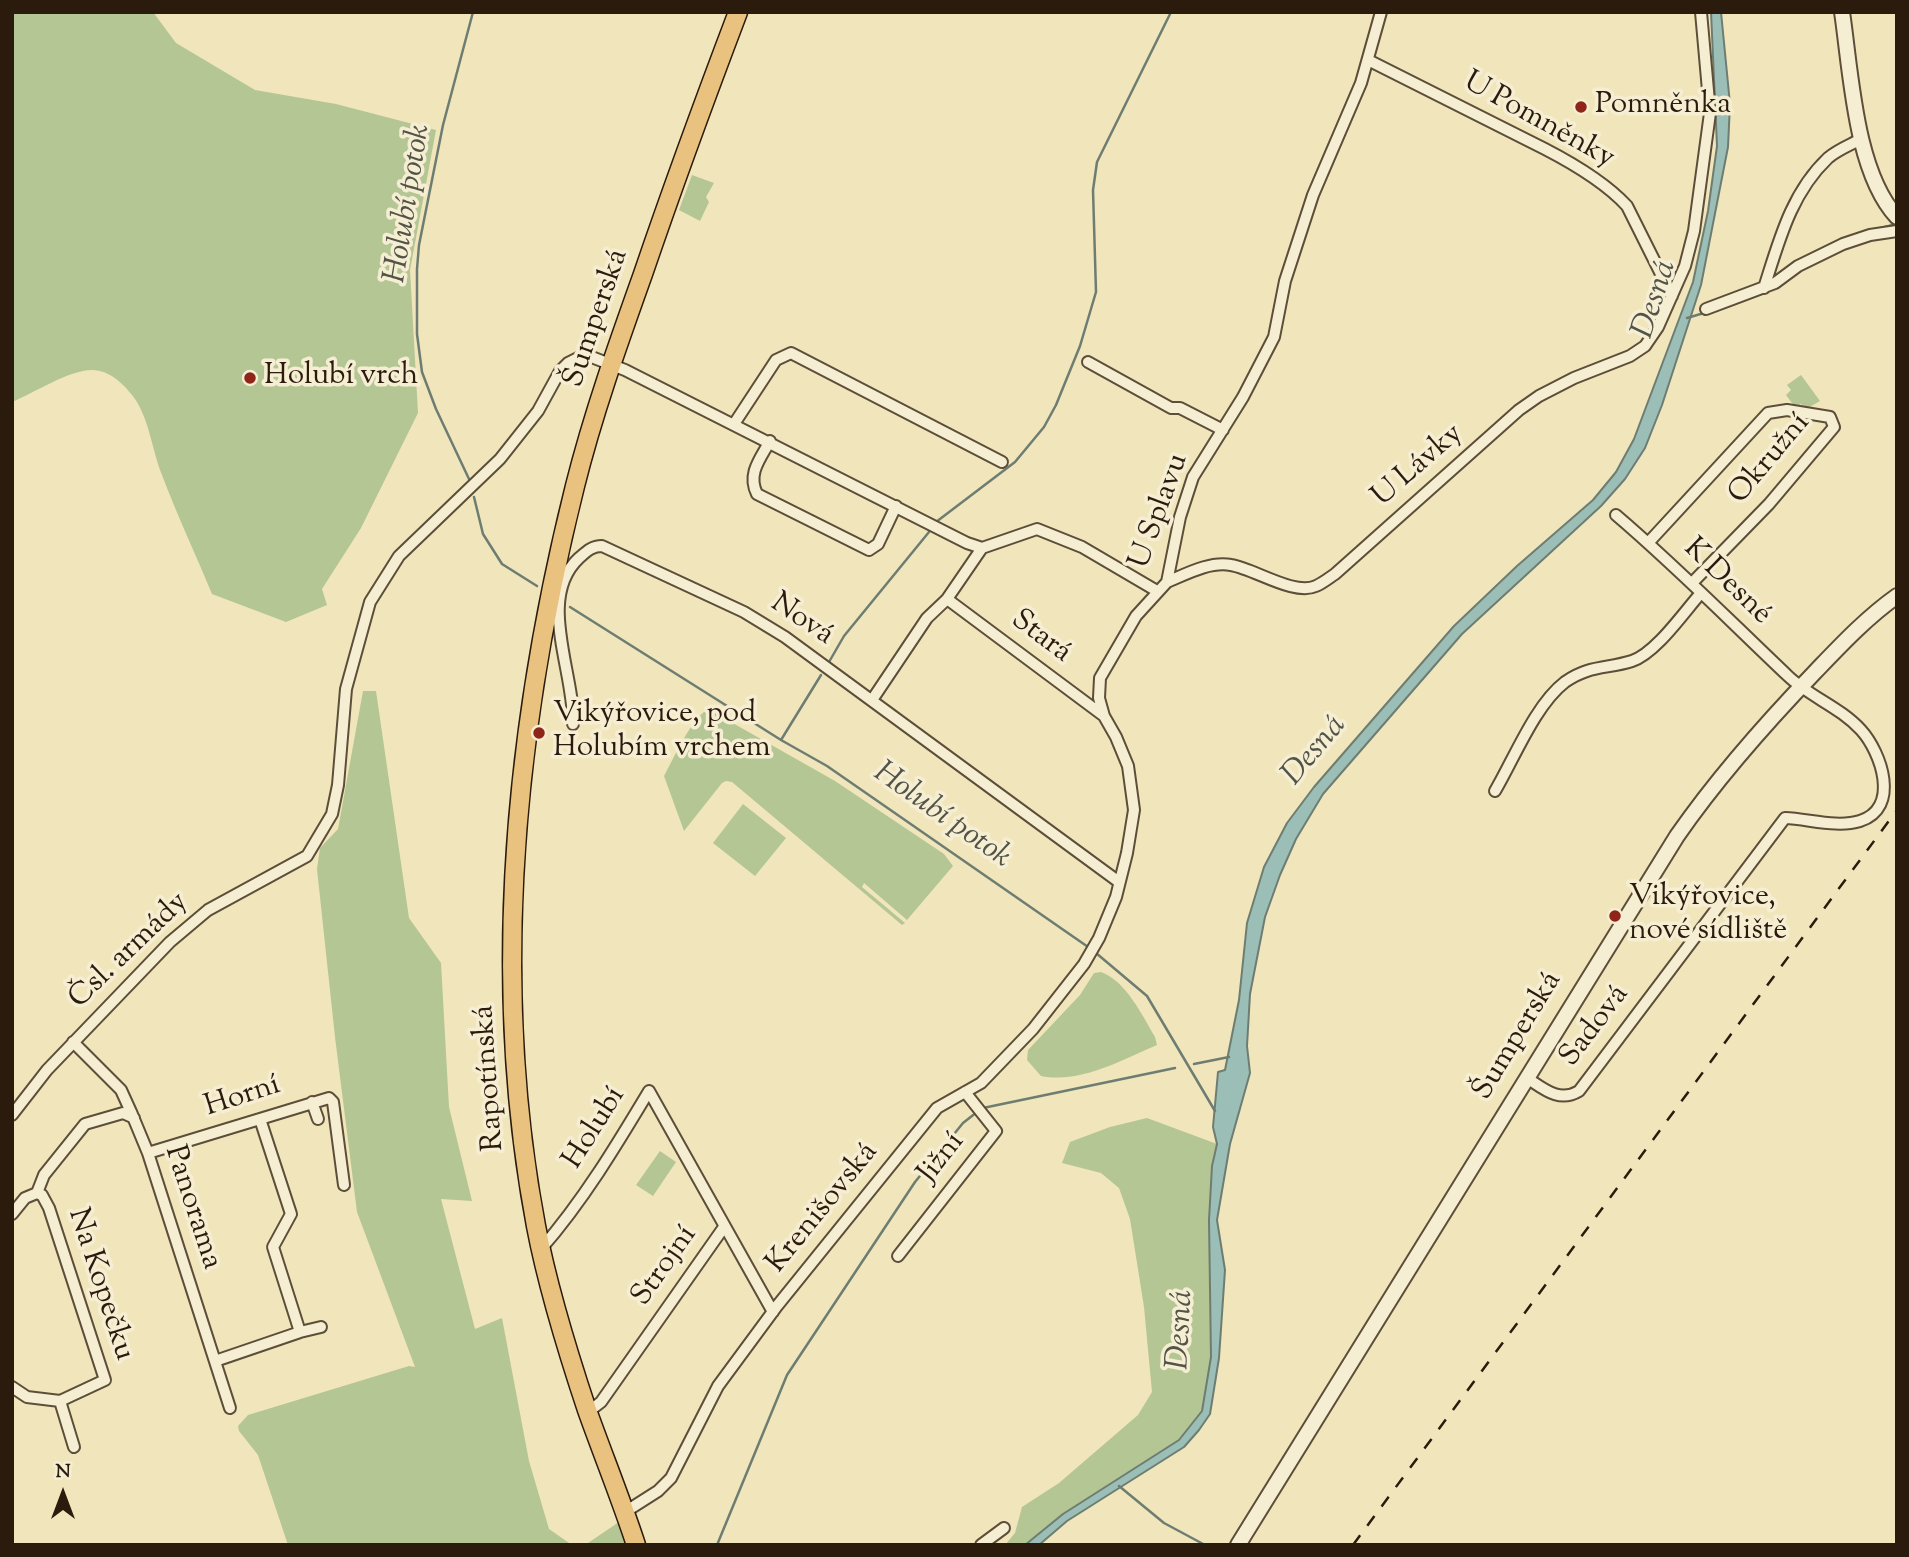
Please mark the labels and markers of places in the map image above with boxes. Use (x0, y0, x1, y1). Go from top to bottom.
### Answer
place label: Pomněnka (1595, 89, 1731, 125)
marker: Pomněnka (1573, 99, 1589, 115)
place label: Holubí vrch (264, 360, 418, 396)
marker: Holubí vrch (242, 370, 258, 386)
place label: Vikýřovice, pod Holubím vrchem (553, 698, 771, 768)
marker: Vikýřovice, pod Holubím vrchem (531, 725, 547, 741)
place label: Vikýřovice, nové sídliště (1629, 881, 1787, 951)
marker: Vikýřovice, nové sídliště (1607, 908, 1623, 924)

